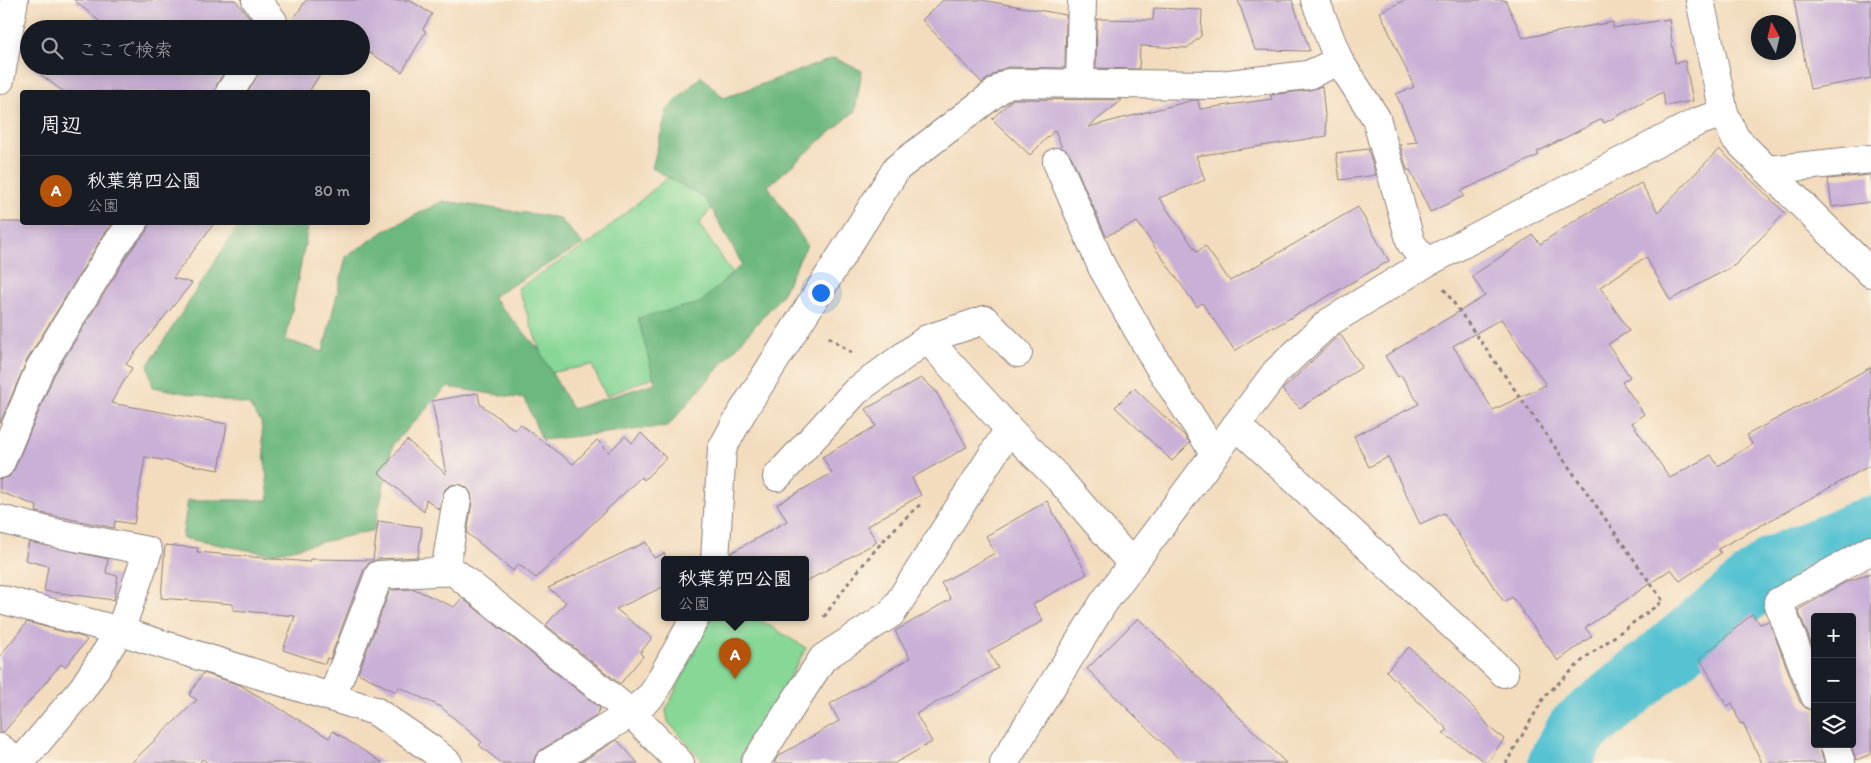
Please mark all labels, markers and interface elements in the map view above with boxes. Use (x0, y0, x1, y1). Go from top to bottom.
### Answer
north arrow (1751, 15, 1796, 60)
search box (20, 20, 370, 75)
icon: search (38, 34, 66, 62)
text: ここで検索 (78, 38, 173, 61)
text: 周辺 (40, 112, 82, 137)
text: 秋葉第四公園 (87, 169, 201, 192)
text: A (51, 181, 61, 200)
text: 80 m (314, 181, 350, 200)
text: 公園 (87, 196, 119, 215)
your location (808, 280, 834, 306)
popup (661, 556, 809, 621)
text: 秋葉第四公園 (678, 567, 792, 590)
text: 公園 (678, 594, 710, 613)
map controls (1811, 613, 1856, 748)
button: + (1811, 613, 1856, 658)
pin: A (719, 638, 751, 679)
button: − (1811, 658, 1856, 703)
button: layers (1811, 703, 1856, 748)

